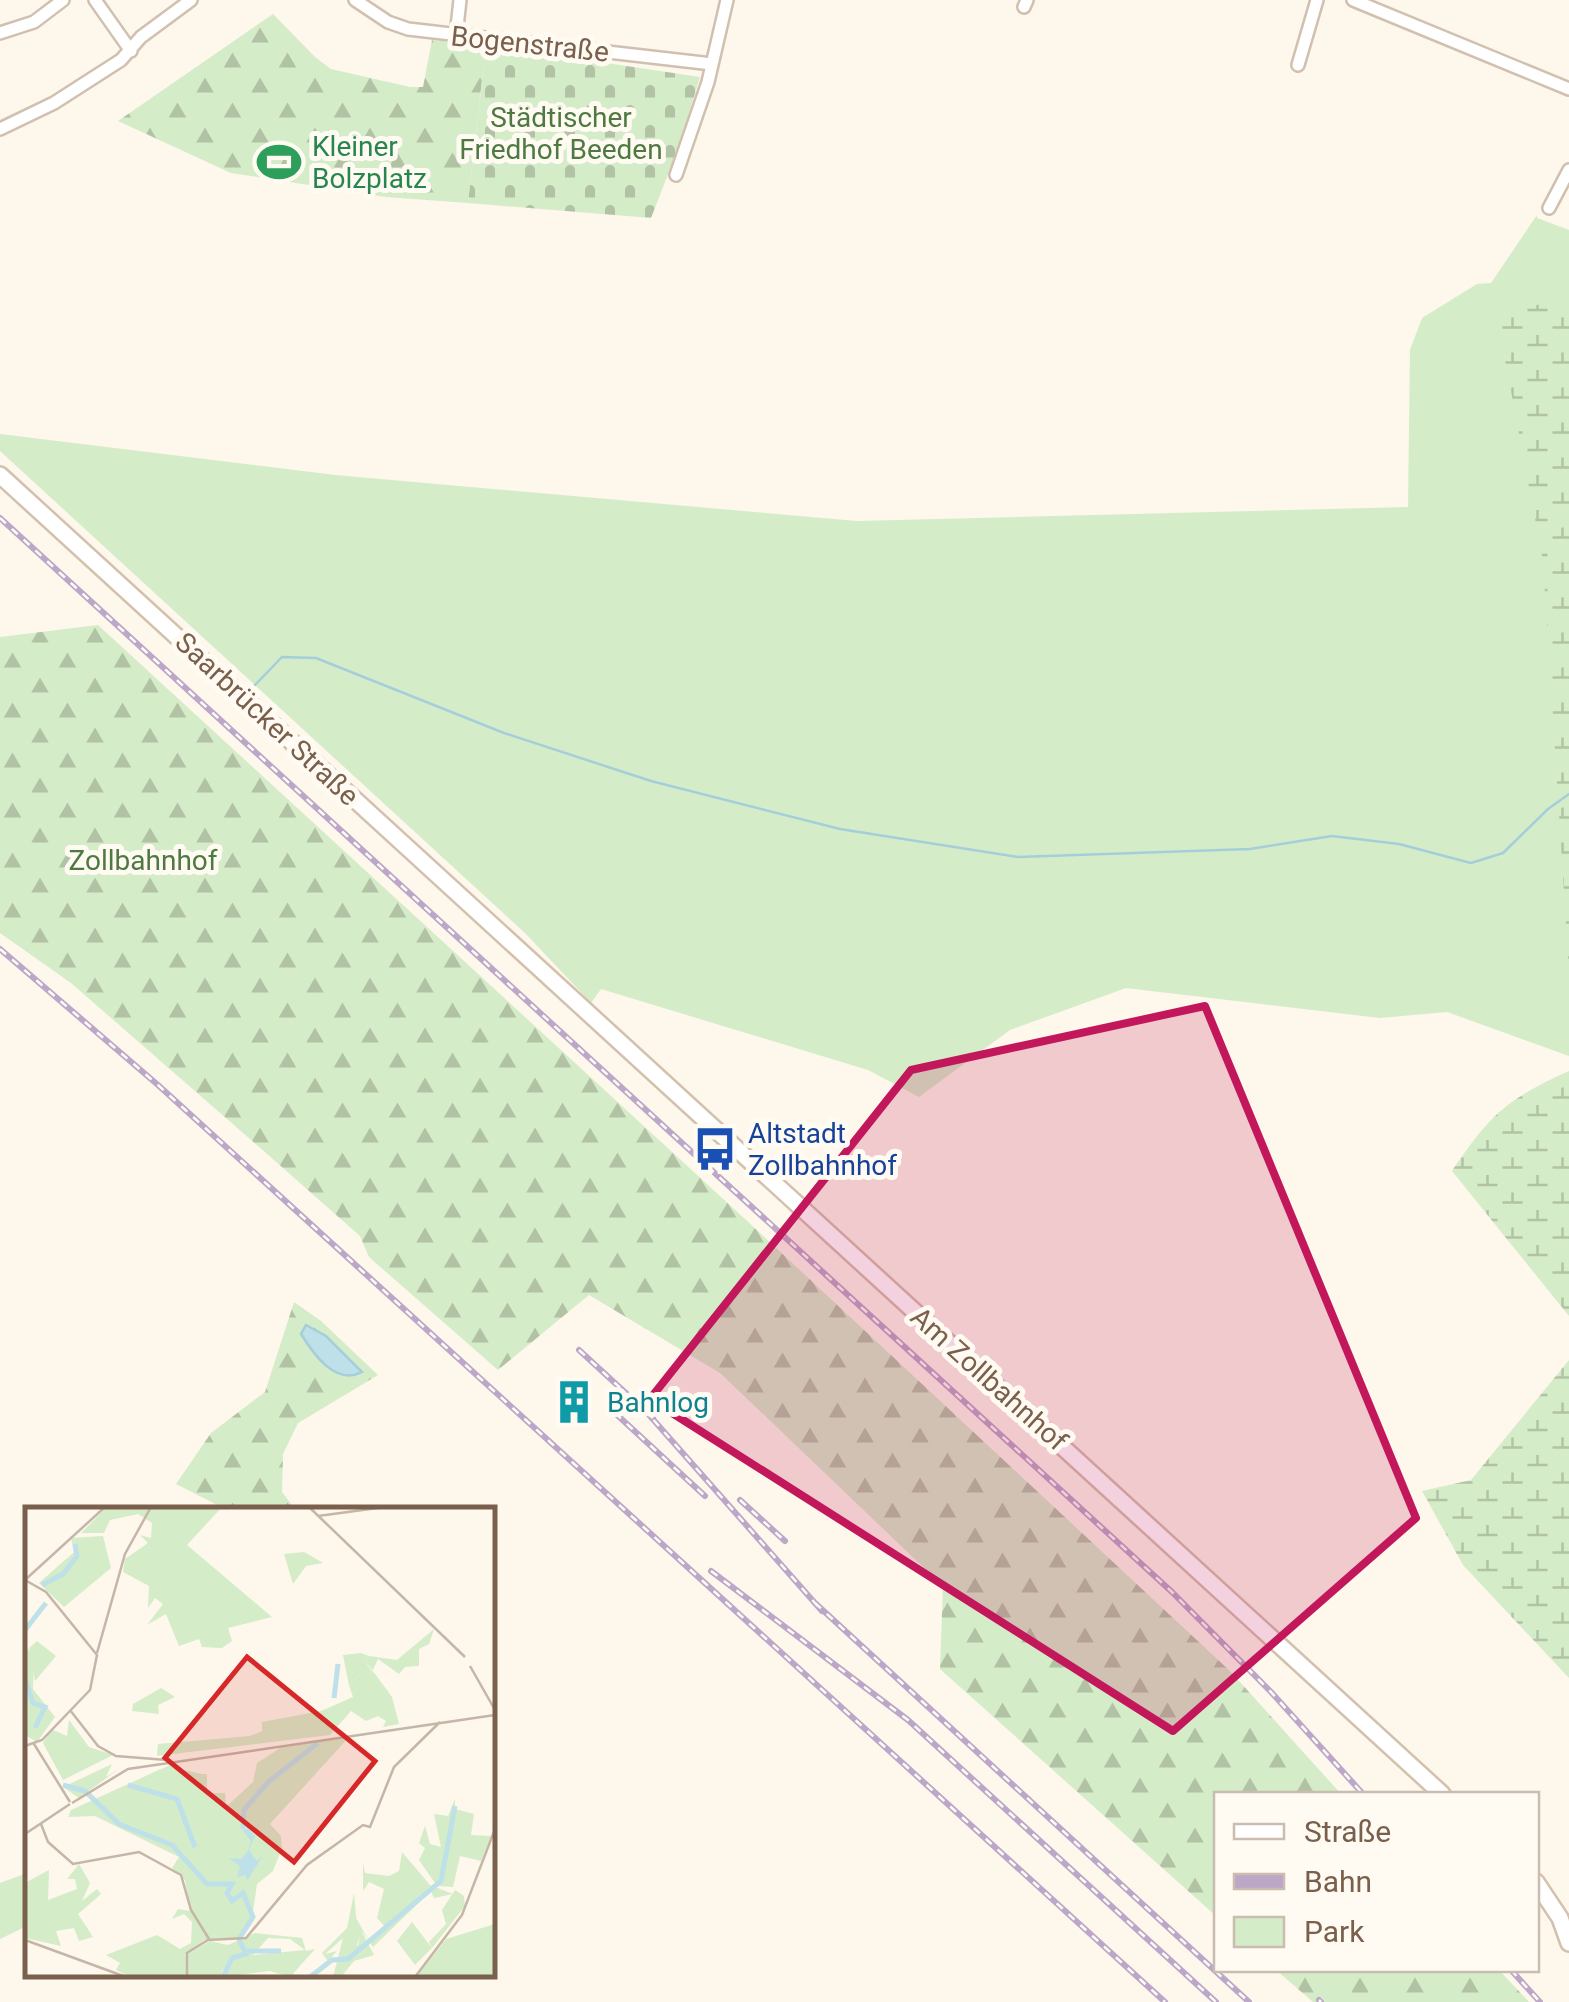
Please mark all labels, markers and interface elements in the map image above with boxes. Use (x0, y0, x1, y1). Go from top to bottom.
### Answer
street label: Bogenstraße (449, 19, 611, 69)
park label: Städtischer Friedhof Beeden (459, 101, 663, 166)
place label: Kleiner Bolzplatz (312, 130, 427, 195)
sports icon: Kleiner Bolzplatz (255, 138, 303, 186)
street label: Saarbrücker Straße (169, 626, 365, 812)
park label: Zollbahnhof (68, 844, 218, 877)
place label: Altstadt Zollbahnhof (748, 1117, 897, 1182)
bus stop icon: Altstadt Zollbahnhof (691, 1125, 739, 1173)
street label: Am Zollbahnhof (904, 1300, 1074, 1458)
building icon: Bahnlog (550, 1378, 598, 1426)
place label: Bahnlog (607, 1386, 709, 1419)
inset map (25, 1507, 495, 1977)
legend (1214, 1792, 1539, 1972)
text: Straße (1304, 1814, 1391, 1849)
text: Bahn (1304, 1864, 1372, 1899)
text: Park (1304, 1914, 1365, 1949)

